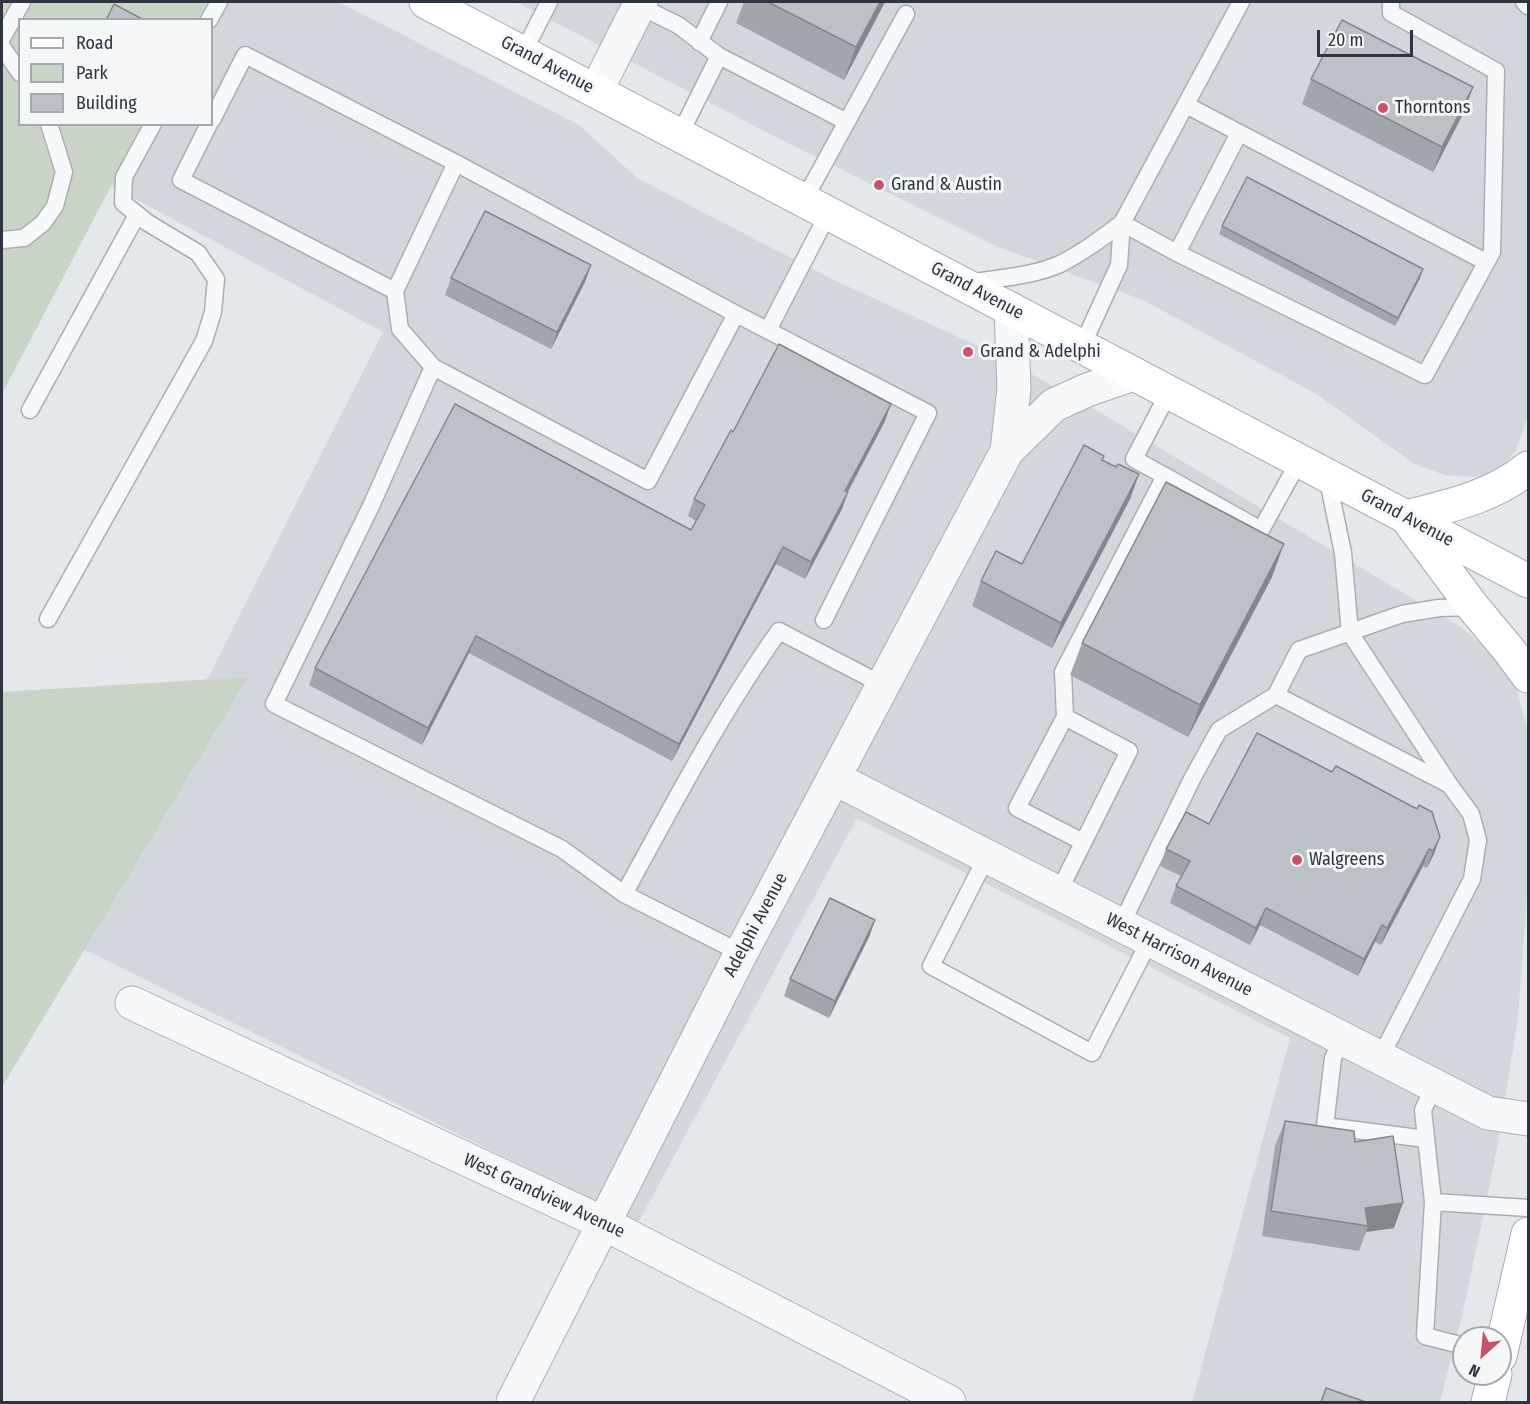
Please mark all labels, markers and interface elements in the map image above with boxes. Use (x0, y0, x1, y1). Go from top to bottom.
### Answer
legend (18, 18, 213, 126)
scale bar (1320, 18, 1416, 56)
text: 20 m (1328, 29, 1363, 51)
street label: Grand Avenue (497, 31, 597, 99)
text: Road (76, 32, 113, 54)
text: Park (76, 62, 108, 84)
text: Building (76, 92, 137, 114)
place label: Thorntons (1395, 97, 1470, 119)
marker: Thorntons (1376, 101, 1390, 115)
place label: Grand & Austin (891, 174, 1002, 196)
marker: Grand & Austin (872, 178, 886, 192)
street label: Grand Avenue (927, 257, 1027, 325)
place label: Grand & Adelphi (980, 341, 1101, 363)
marker: Grand & Adelphi (961, 345, 975, 359)
street label: Grand Avenue (1357, 484, 1457, 552)
place label: Walgreens (1309, 849, 1385, 871)
marker: Walgreens (1290, 853, 1304, 867)
street label: Adelphi Avenue (720, 869, 792, 981)
street label: West Harrison Avenue (1102, 909, 1256, 1001)
street label: West Grandview Avenue (460, 1149, 628, 1243)
north arrow (1452, 1326, 1512, 1386)
text: N (1466, 1360, 1483, 1381)

